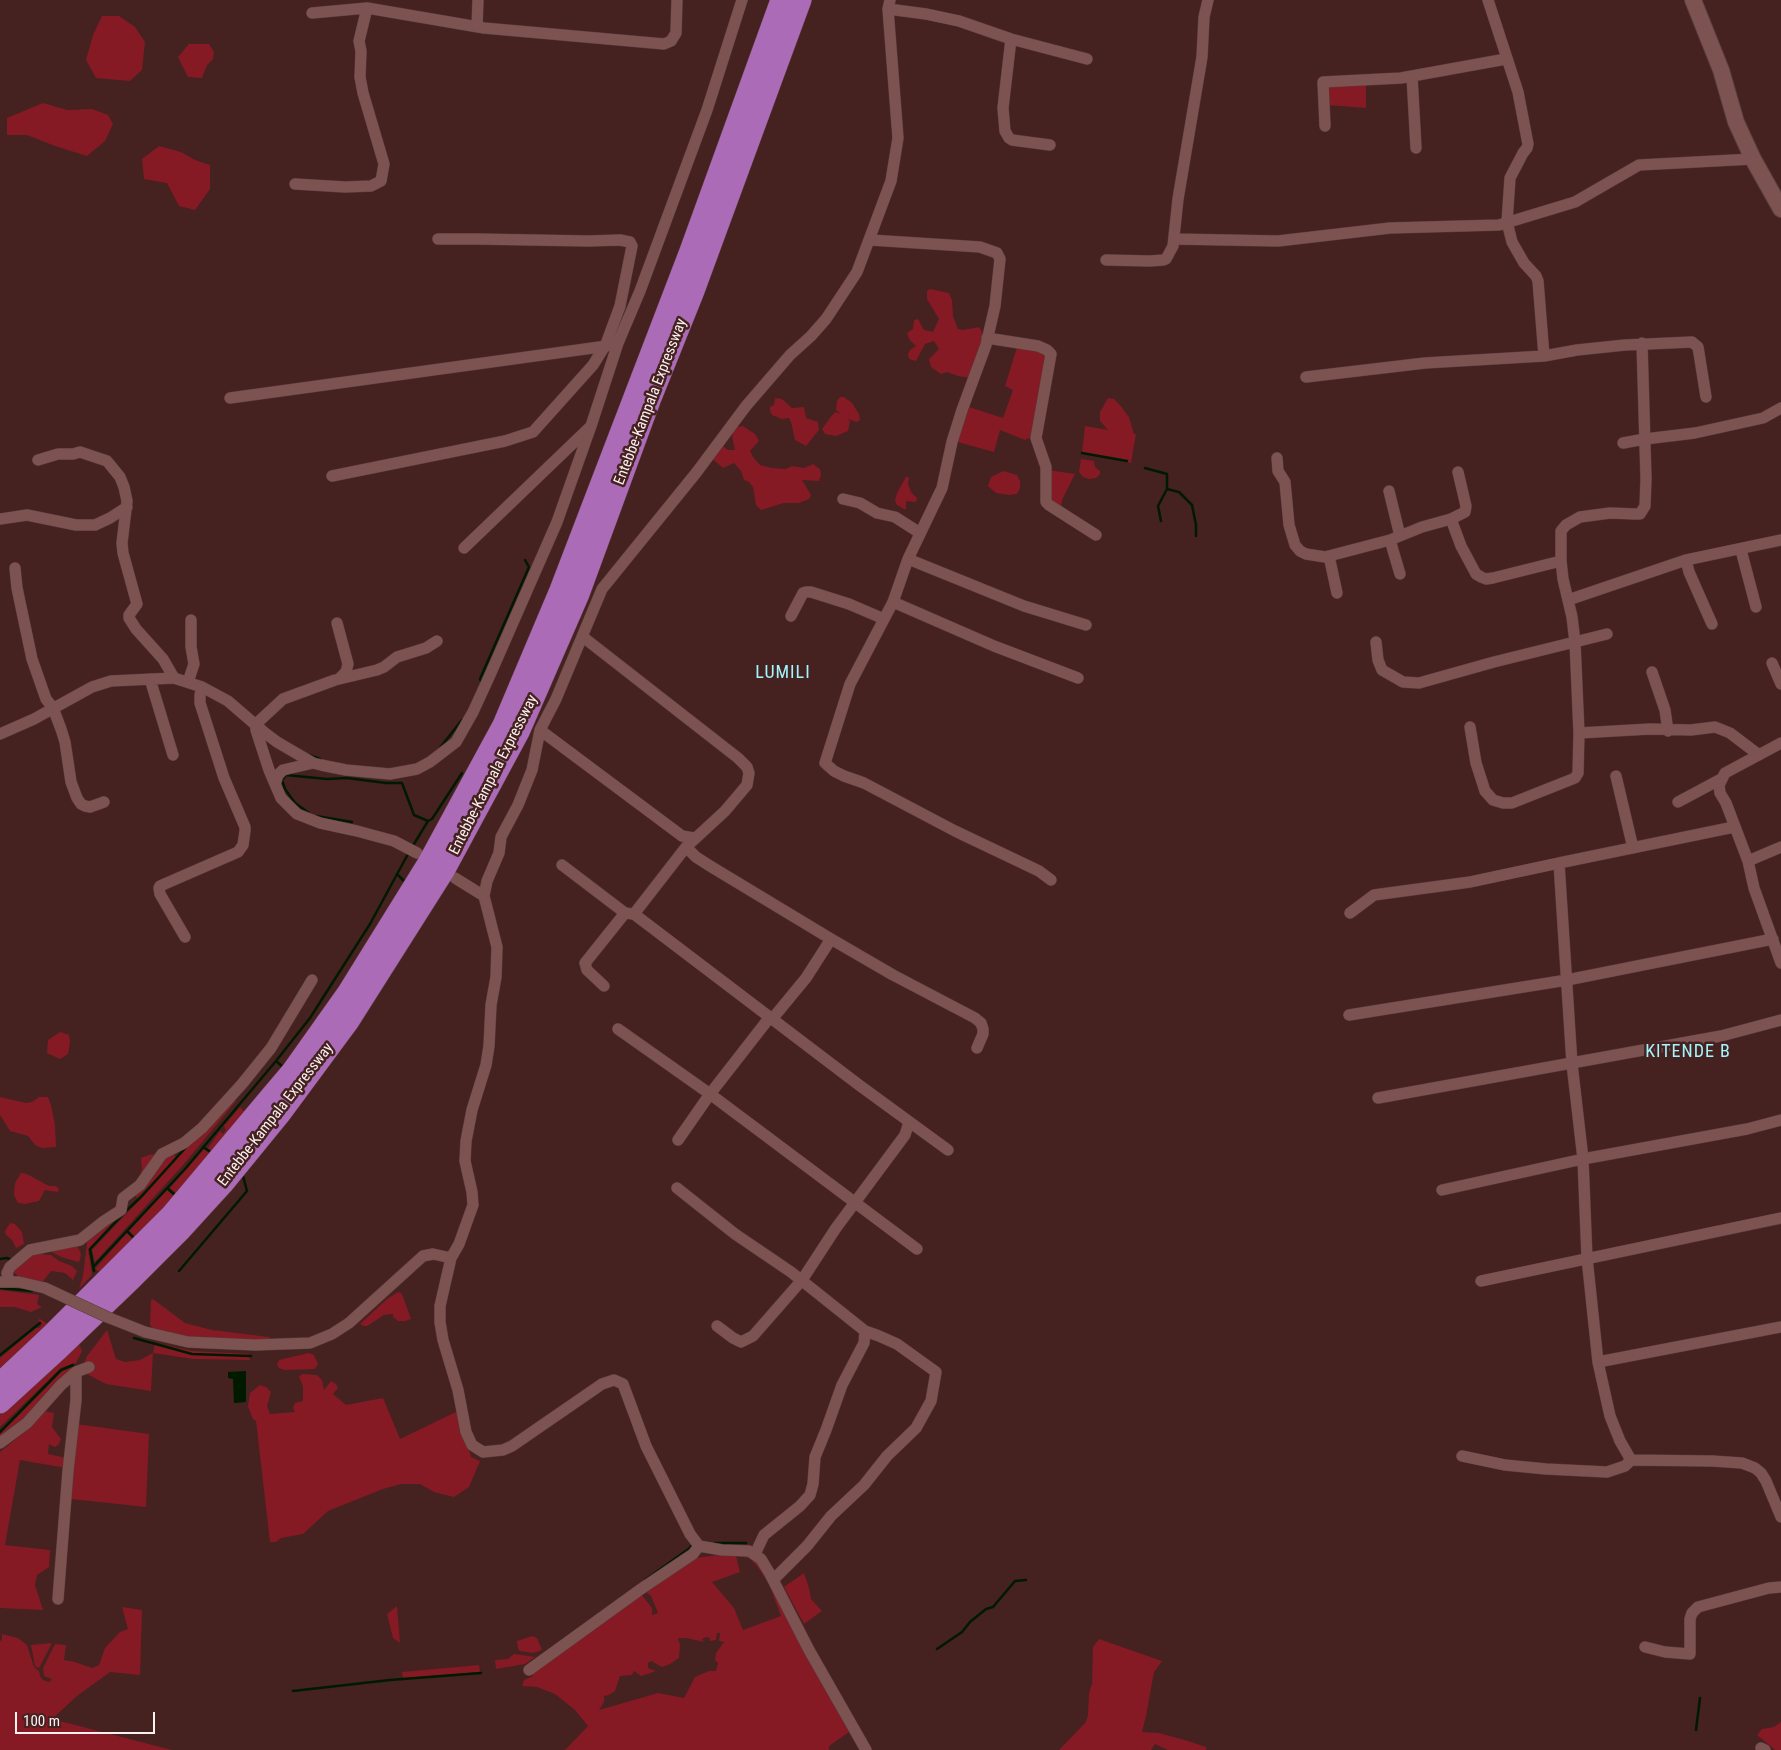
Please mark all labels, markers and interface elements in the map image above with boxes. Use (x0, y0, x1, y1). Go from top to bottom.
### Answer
street label: Entebbe-Kampala Expressway (611, 316, 691, 488)
district label: LUMILI (755, 662, 811, 684)
street label: Entebbe-Kampala Expressway (446, 692, 542, 858)
street label: Entebbe-Kampala Expressway (215, 1040, 337, 1190)
district label: KITENDE B (1644, 1041, 1732, 1063)
scale bar (18, 1702, 158, 1734)
text: 100 m (23, 1712, 60, 1730)

